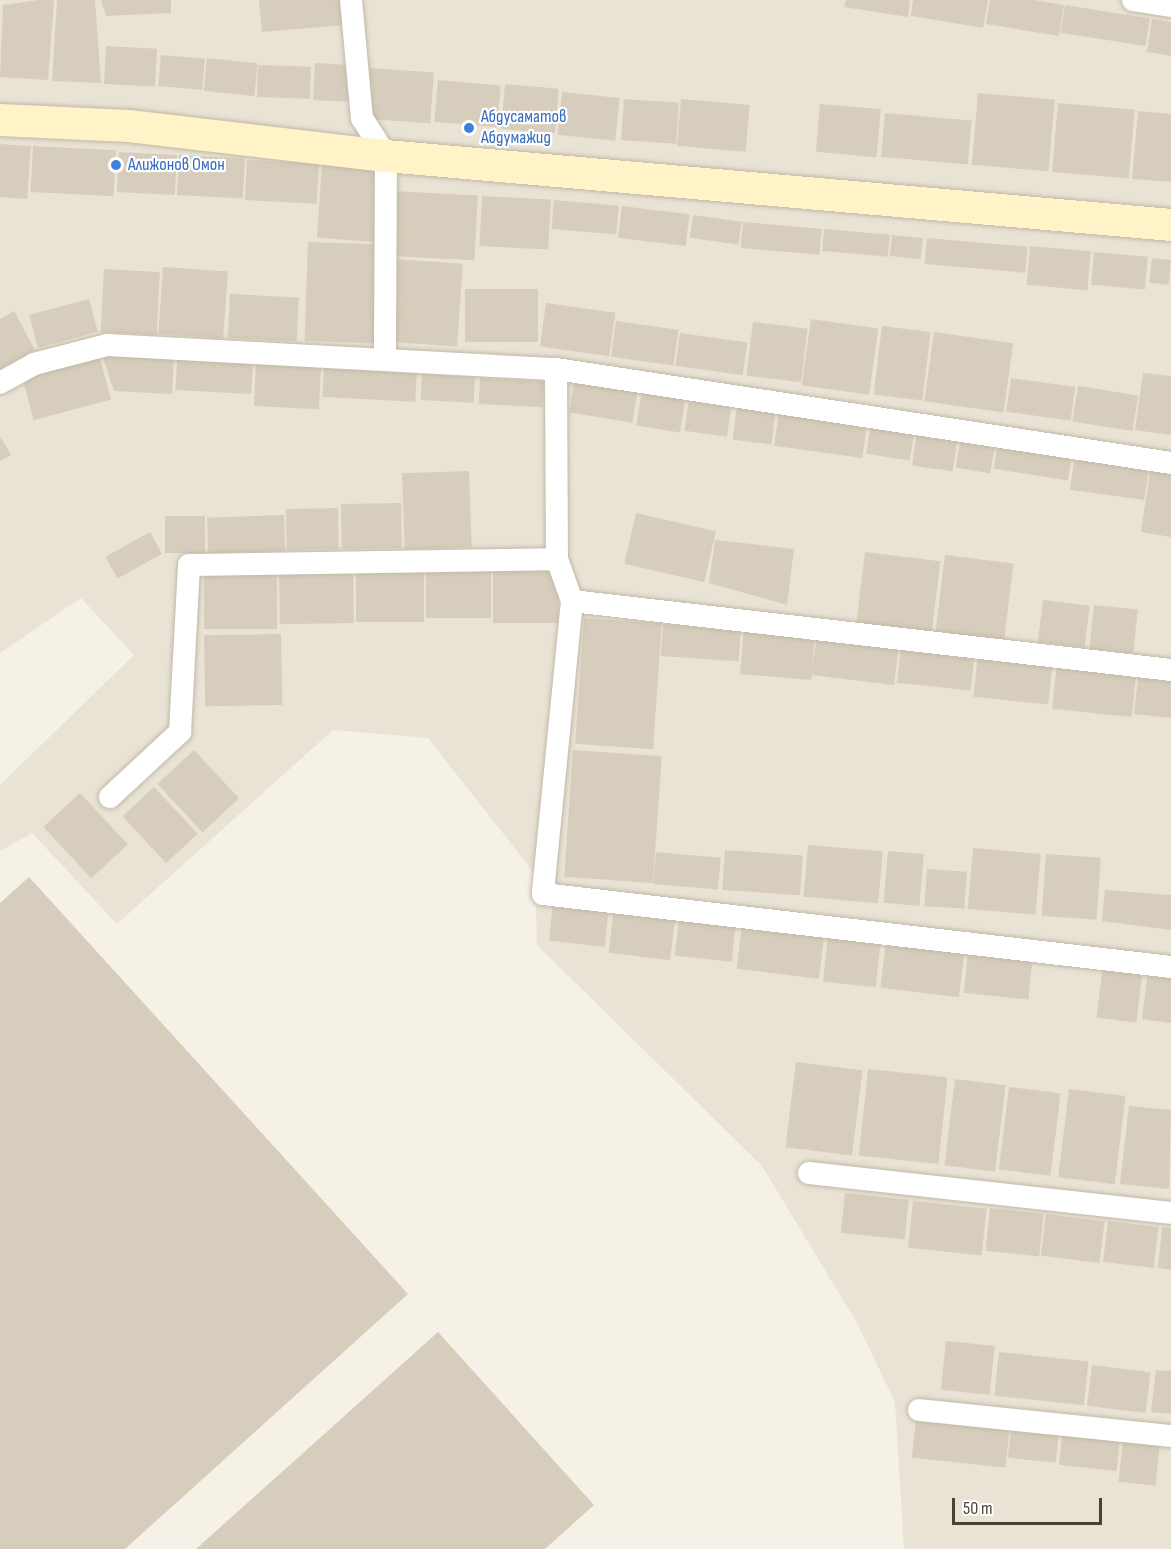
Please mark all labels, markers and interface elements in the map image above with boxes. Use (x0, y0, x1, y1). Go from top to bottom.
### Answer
place label: Абдусаматов Абдумажид (481, 107, 566, 150)
marker: Абдусаматов Абдумажид (462, 121, 476, 135)
place label: Алижонов Омон (128, 154, 225, 176)
marker: Алижонов Омон (109, 158, 123, 172)
scale bar (955, 1486, 1105, 1524)
text: 50 m (963, 1498, 993, 1519)

